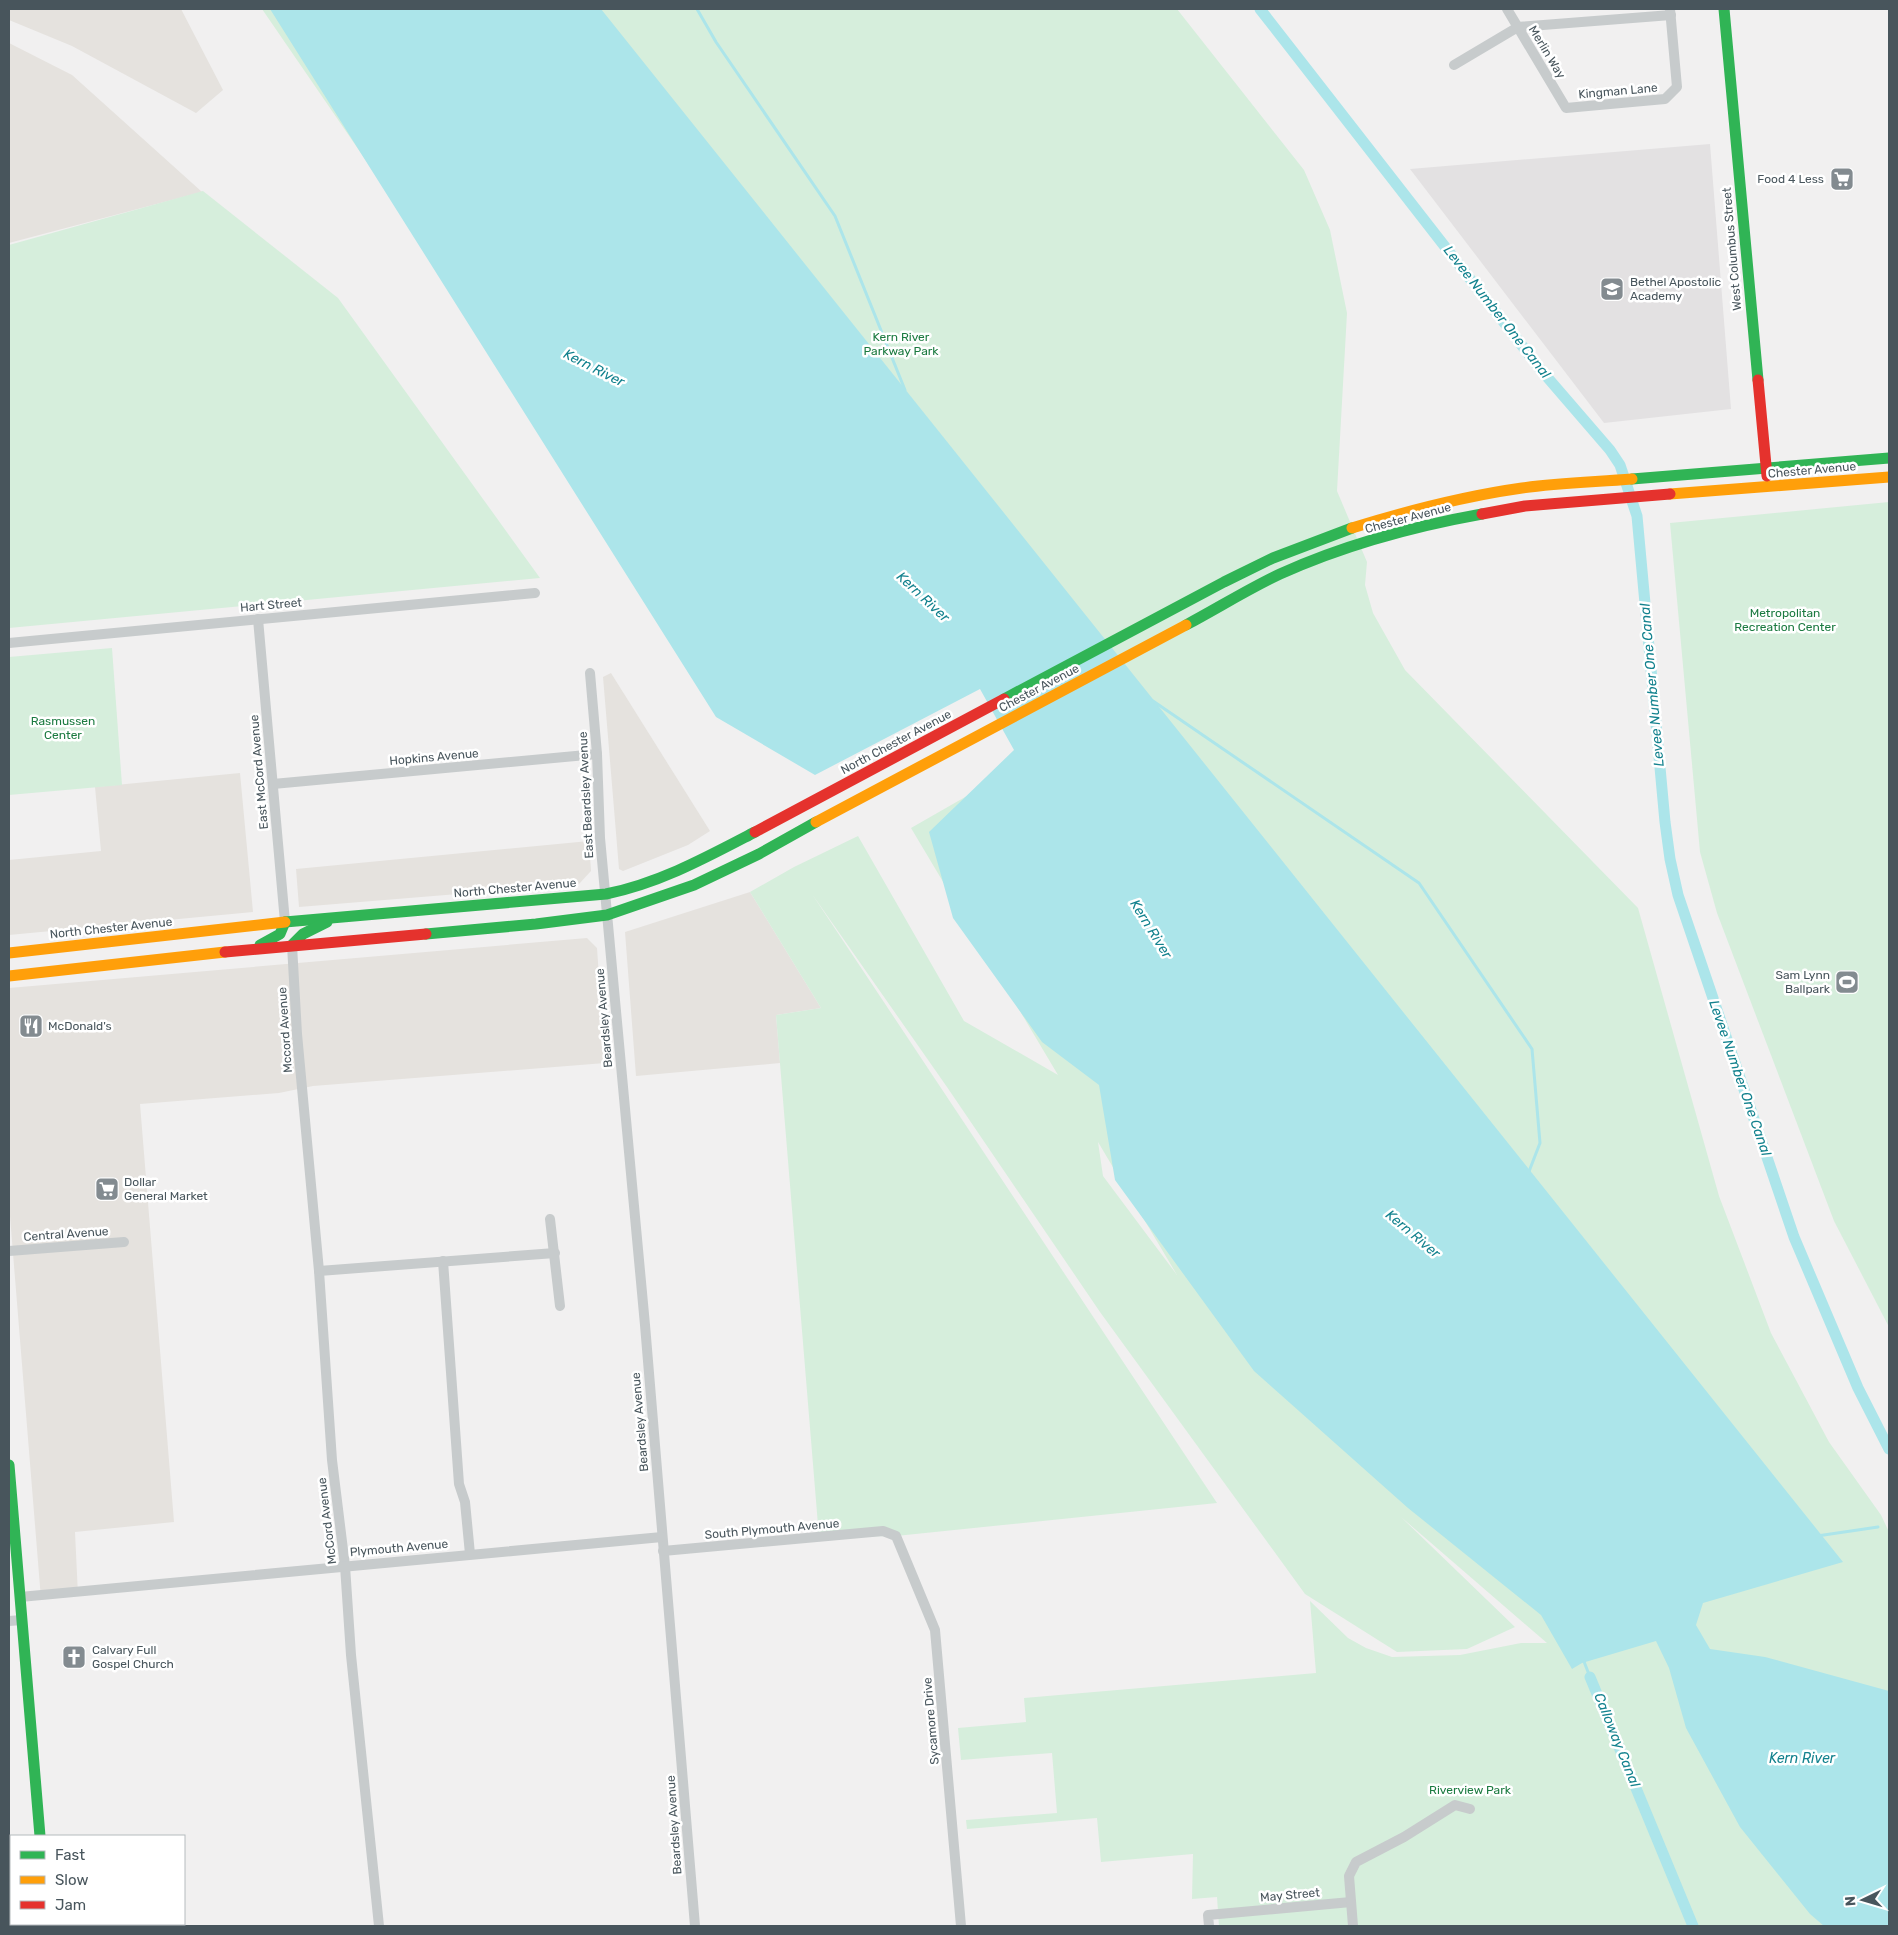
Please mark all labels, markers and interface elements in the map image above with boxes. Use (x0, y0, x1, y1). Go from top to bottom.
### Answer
street label: Merlin Way (1526, 23, 1568, 81)
street label: Kingman Lane (1578, 81, 1658, 101)
supermarket icon: Food 4 Less (1829, 166, 1855, 192)
place label: Food 4 Less (1757, 172, 1824, 186)
street label: West Columbus Street (1720, 187, 1744, 311)
water label: Levee Number One Canal (1440, 242, 1555, 382)
place label: Bethel Apostolic Academy (1630, 275, 1722, 303)
school or university icon: Bethel Apostolic Academy (1599, 276, 1625, 302)
park label: Kern River Parkway Park (863, 330, 939, 358)
water label: Kern River (561, 345, 628, 391)
street label: Chester Avenue (1767, 459, 1857, 481)
street label: Chester Avenue (1363, 500, 1453, 536)
water label: Kern River (893, 568, 953, 626)
street label: Hart Street (239, 595, 303, 615)
water label: Levee Number One Canal (1636, 602, 1668, 767)
park label: Metropolitan Recreation Center (1734, 606, 1836, 634)
street label: Chester Avenue (997, 661, 1082, 715)
street label: North Chester Avenue (838, 707, 954, 777)
park label: Rasmussen Center (31, 714, 95, 742)
street label: East McCord Avenue (247, 714, 271, 830)
street label: East Beardsley Avenue (576, 731, 596, 859)
street label: Hopkins Avenue (389, 746, 480, 768)
street label: North Chester Avenue (453, 876, 577, 900)
water label: Kern River (1126, 896, 1176, 962)
street label: North Chester Avenue (49, 915, 173, 941)
street label: Beardsley Avenue (593, 968, 615, 1068)
place label: Sam Lynn Ballpark (1776, 968, 1831, 996)
sports icon: Sam Lynn Ballpark (1834, 969, 1860, 995)
street label: Mccord Avenue (275, 986, 295, 1073)
water label: Levee Number One Canal (1705, 998, 1775, 1159)
restaurant icon: McDonald's (18, 1013, 44, 1039)
place label: McDonald's (48, 1019, 112, 1033)
place label: Dollar General Market (124, 1175, 208, 1203)
supermarket icon: Dollar General Market (94, 1176, 120, 1202)
water label: Kern River (1382, 1206, 1444, 1262)
street label: Central Avenue (23, 1224, 109, 1244)
street label: Beardsley Avenue (629, 1372, 651, 1472)
street label: McCord Avenue (315, 1477, 339, 1565)
street label: South Plymouth Avenue (704, 1516, 840, 1542)
street label: Plymouth Avenue (349, 1537, 449, 1559)
place label: Calvary Full Gospel Church (92, 1643, 174, 1671)
church icon: Calvary Full Gospel Church (61, 1644, 87, 1670)
street label: Sycamore Drive (920, 1676, 942, 1765)
water label: Calloway Canal (1590, 1690, 1644, 1790)
water label: Kern River (1769, 1750, 1836, 1767)
street label: Beardsley Avenue (664, 1775, 684, 1875)
park label: Riverview Park (1429, 1783, 1512, 1797)
legend (10, 1835, 185, 1925)
text: Fast (55, 1846, 85, 1864)
text: Slow (55, 1871, 88, 1889)
north arrow (1838, 1875, 1888, 1925)
street label: May Street (1260, 1885, 1321, 1905)
text: N (1842, 1895, 1859, 1907)
text: Jam (55, 1896, 86, 1914)

